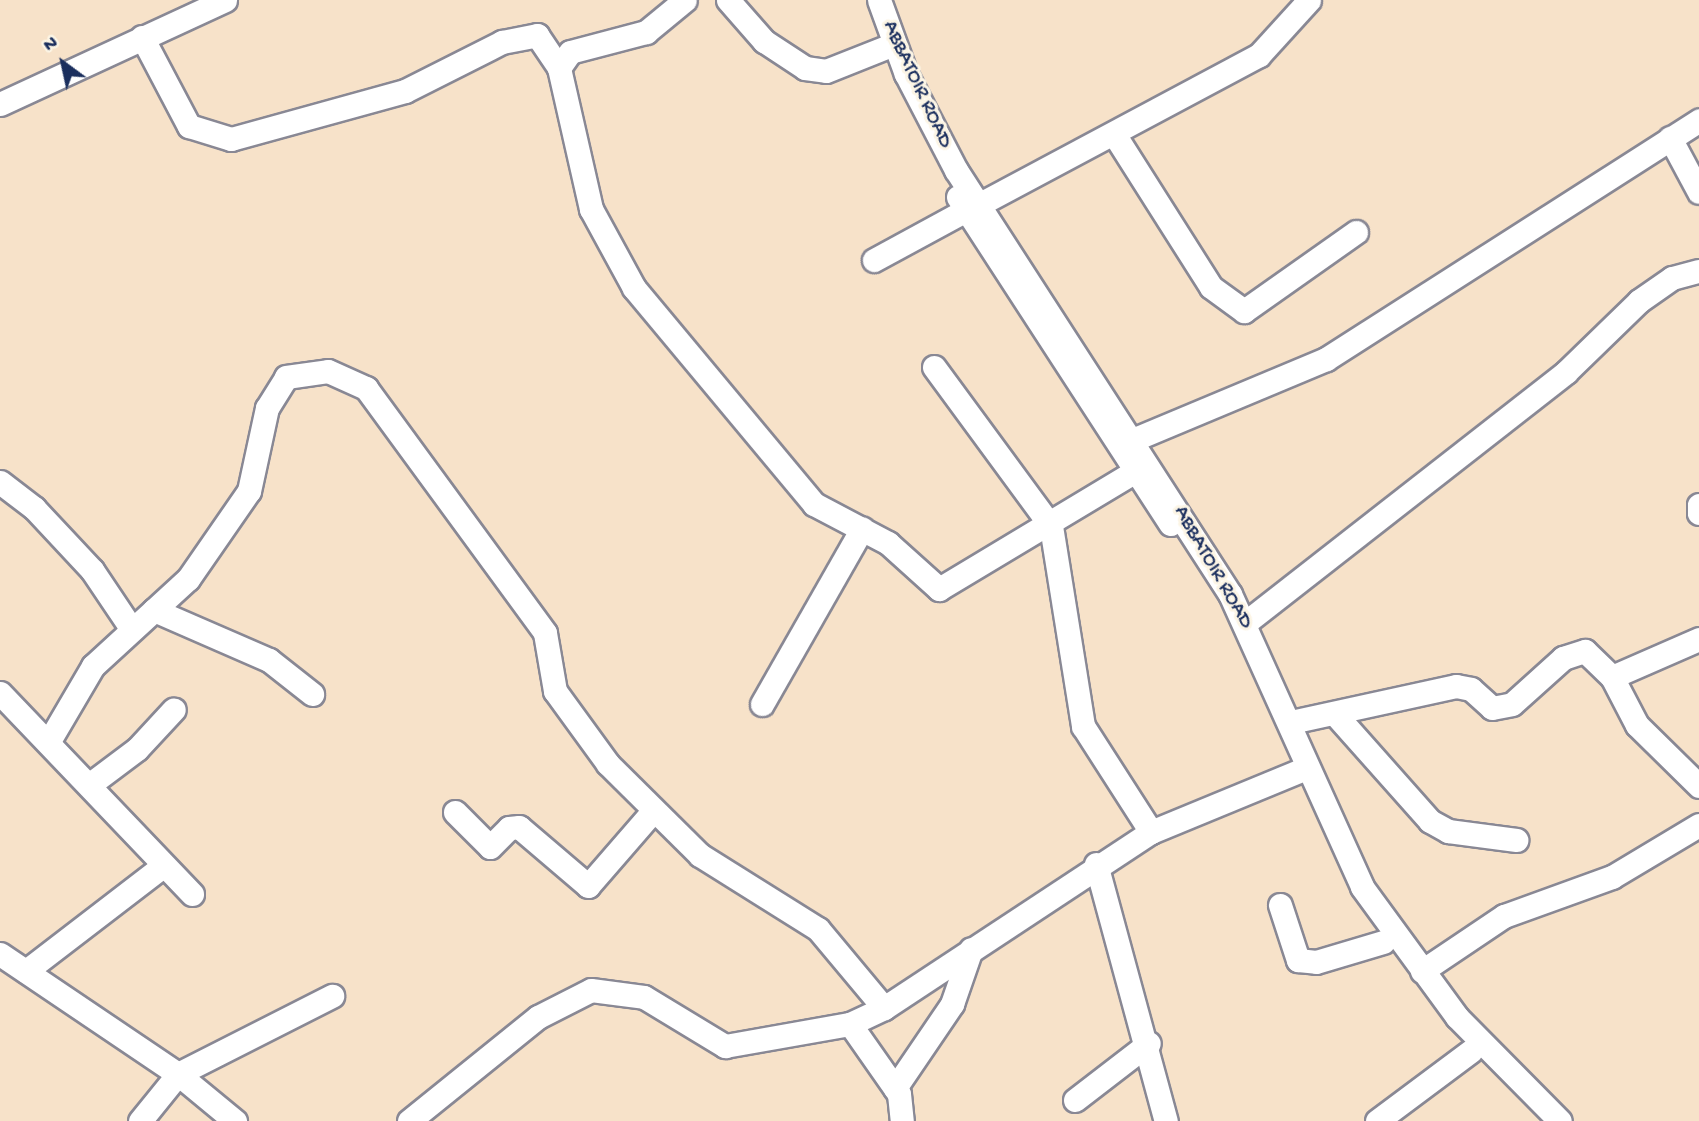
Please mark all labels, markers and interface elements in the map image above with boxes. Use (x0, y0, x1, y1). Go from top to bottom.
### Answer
street label: ABBATOIR ROAD (875, 17, 957, 153)
north arrow (28, 28, 98, 98)
text: N (40, 32, 63, 58)
street label: ABBATOIR ROAD (1167, 502, 1257, 634)

